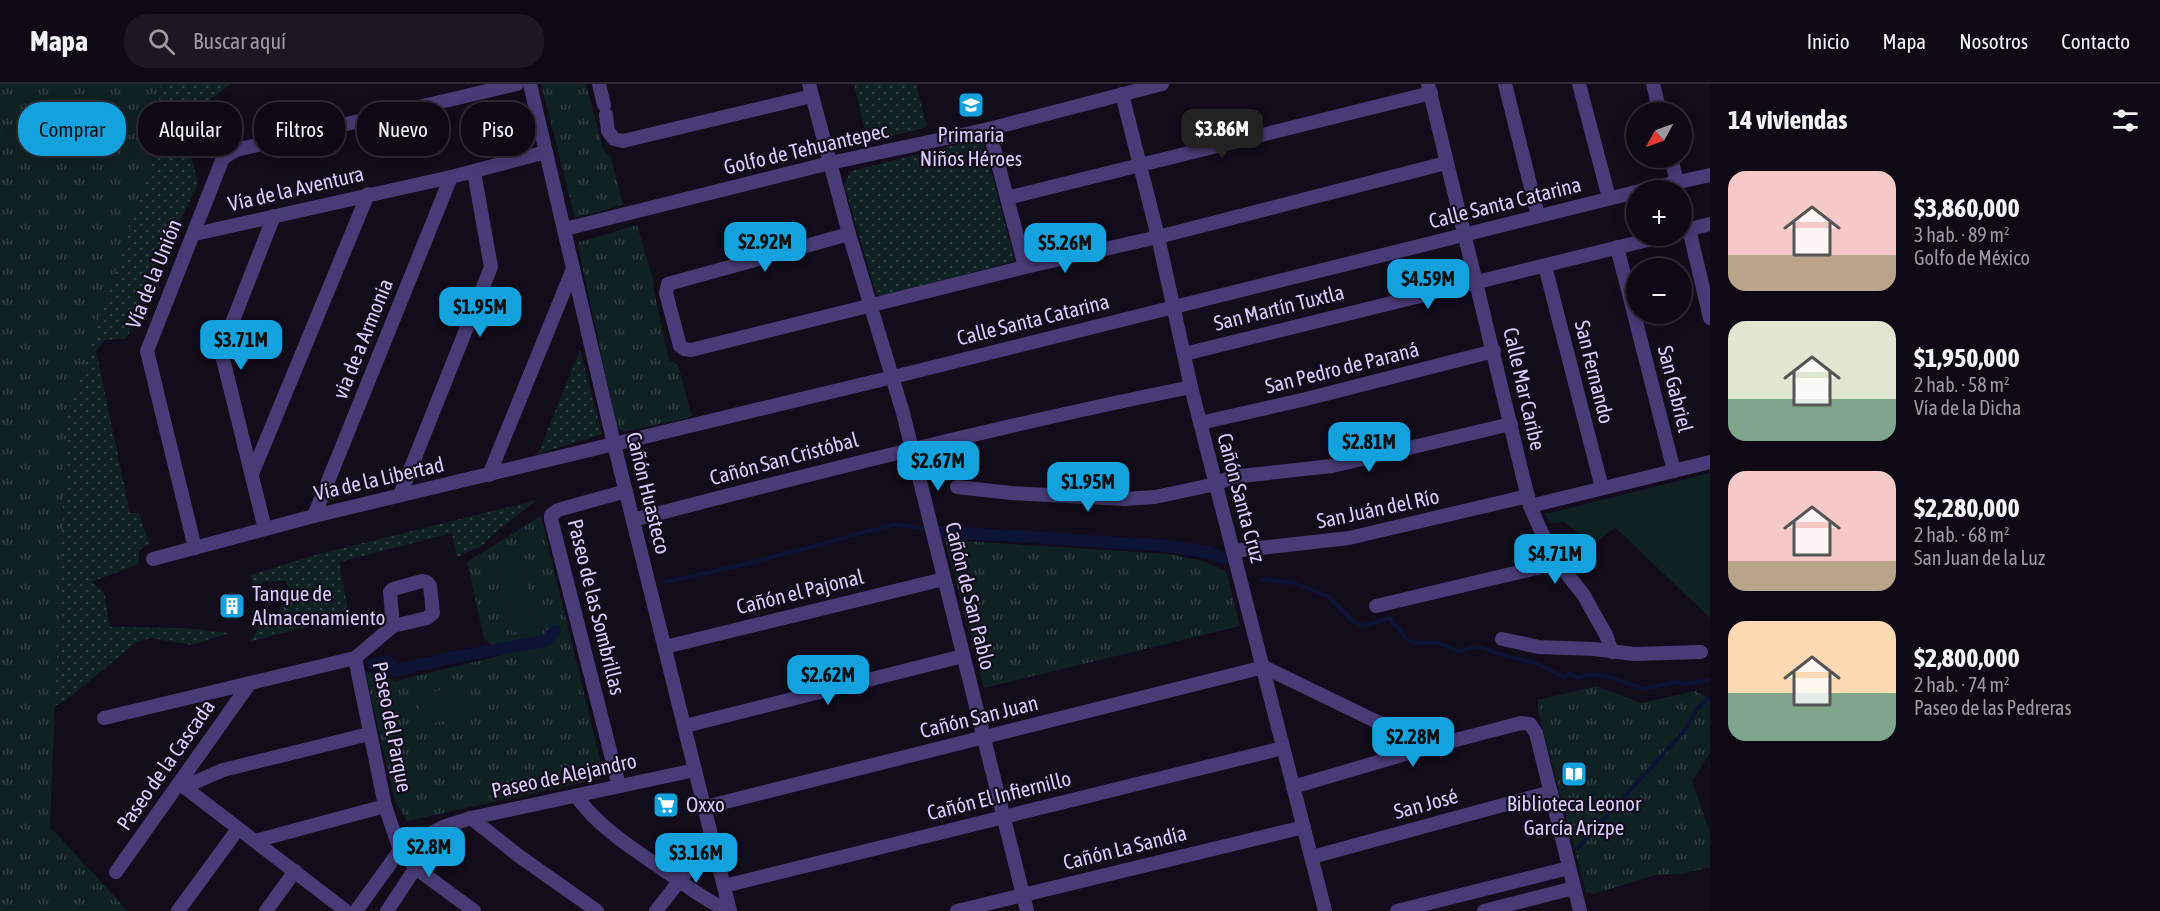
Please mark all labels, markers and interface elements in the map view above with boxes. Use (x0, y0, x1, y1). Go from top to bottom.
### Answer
search box (124, 14, 544, 68)
text: Mapa (30, 25, 88, 57)
icon: search (145, 25, 178, 58)
text: Buscar aquí (193, 28, 286, 54)
text: Inicio (1807, 29, 1850, 53)
text: Mapa (1883, 29, 1926, 53)
text: Nosotros (1959, 29, 2028, 53)
text: Contacto (2061, 29, 2130, 53)
school or university icon: Primaria Niños Héroes (956, 90, 986, 120)
chip: Comprar (18, 102, 126, 156)
chip: Alquilar (138, 102, 242, 156)
chip: Filtros (254, 102, 345, 156)
chip: Nuevo (357, 102, 449, 156)
chip: Piso (461, 102, 535, 156)
north arrow (1626, 102, 1692, 168)
map controls (1626, 102, 1692, 324)
icon: filters (2109, 104, 2142, 137)
text: 14 viviendas (1728, 105, 1847, 135)
pin: $3.86M (1173, 109, 1271, 160)
street label: Golfo de Tehuantepec (721, 117, 890, 179)
text: $3.86M (1195, 117, 1249, 140)
place label: Primaria Niños Héroes (920, 122, 1022, 170)
street label: Vía de la Aventura (226, 161, 366, 215)
street label: Calle Santa Catarina (1426, 172, 1583, 233)
button: + (1626, 180, 1692, 246)
text: $3,860,000 (1914, 193, 2020, 223)
icon: home (1776, 195, 1848, 267)
street label: Vía de la Unión (120, 215, 186, 332)
pin: $2.92M (716, 222, 814, 273)
pin: $5.26M (1016, 223, 1114, 274)
text: 3 hab. · 89 m² (1914, 223, 2009, 246)
text: $2.92M (738, 230, 792, 253)
text: $5.26M (1038, 231, 1092, 254)
text: Golfo de México (1914, 246, 2030, 269)
button: − (1626, 258, 1692, 324)
pin: $4.59M (1379, 259, 1477, 310)
text: $4.59M (1401, 267, 1455, 290)
street label: via de a Armonia (327, 275, 397, 402)
street label: San Martín Tuxtla (1211, 279, 1346, 335)
pin: $1.95M (431, 287, 529, 338)
street label: Calle Santa Catarina (954, 289, 1111, 350)
text: $1.95M (453, 295, 507, 318)
street label: San Fernando (1571, 318, 1619, 426)
pin: $3.71M (192, 320, 290, 371)
street label: Calle Mar Caribe (1499, 325, 1551, 452)
text: $3.71M (214, 328, 268, 351)
street label: San Pedro de Paraná (1262, 336, 1421, 398)
street label: San Gabriel (1654, 343, 1698, 435)
text: $1,950,000 (1914, 343, 2020, 373)
icon: home (1776, 345, 1848, 417)
text: 2 hab. · 58 m² (1914, 373, 2009, 396)
text: Vía de la Dicha (1914, 396, 2021, 419)
pin: $2.81M (1320, 422, 1418, 473)
street label: Cañón San Cristóbal (707, 427, 861, 489)
street label: Cañón Huasteco (622, 429, 676, 556)
street label: Cañón Santa Cruz (1213, 430, 1271, 566)
text: $2.81M (1342, 430, 1396, 453)
pin: $2.67M (889, 441, 987, 492)
text: $2.67M (911, 449, 965, 472)
street label: Vía de la Libertad (312, 451, 446, 505)
pin: $1.95M (1039, 462, 1137, 513)
text: $1.95M (1061, 470, 1115, 493)
street label: San Juán del Río (1314, 483, 1441, 533)
text: $2,280,000 (1914, 493, 2020, 523)
icon: home (1776, 495, 1848, 567)
street label: Paseo de las Sombrillas (564, 516, 630, 697)
street label: Cañón de San Pablo (941, 520, 1001, 672)
text: 2 hab. · 68 m² (1914, 523, 2009, 546)
pin: $4.71M (1506, 534, 1604, 585)
text: $4.71M (1528, 542, 1582, 565)
text: San Juan de la Luz (1914, 546, 2045, 569)
street label: Cañón el Pajonal (734, 564, 866, 618)
place label: Tanque de Almacenamiento (252, 581, 385, 629)
building icon: Tanque de Almacenamiento (217, 591, 247, 621)
text: $2,800,000 (1914, 643, 2020, 673)
icon: home (1776, 645, 1848, 717)
pin: $2.62M (779, 655, 877, 706)
street label: Paseo del Parque (369, 659, 417, 794)
text: $2.62M (801, 663, 855, 686)
text: 2 hab. · 74 m² (1914, 673, 2009, 696)
street label: Cañón San Juan (917, 690, 1040, 742)
street label: Paseo de la Cascada (111, 695, 219, 834)
text: Paseo de las Pedreras (1914, 696, 2071, 719)
pin: $2.28M (1364, 717, 1462, 768)
text: $2.28M (1386, 725, 1440, 748)
street label: Paseo de Alejandro (489, 748, 638, 802)
library icon: Biblioteca Leonor García Arizpe (1559, 759, 1589, 789)
street label: Cañón El Infiernillo (924, 766, 1073, 825)
street label: San José (1391, 783, 1460, 823)
supermarket icon: Oxxo (651, 790, 681, 820)
place label: Biblioteca Leonor García Arizpe (1507, 791, 1642, 839)
place label: Oxxo (686, 792, 725, 816)
street label: Cañón La Sandía (1061, 820, 1189, 874)
pin: $2.8M (387, 827, 471, 878)
pin: $3.16M (647, 833, 745, 884)
text: $2.8M (407, 835, 451, 858)
text: $3.16M (669, 841, 723, 864)

